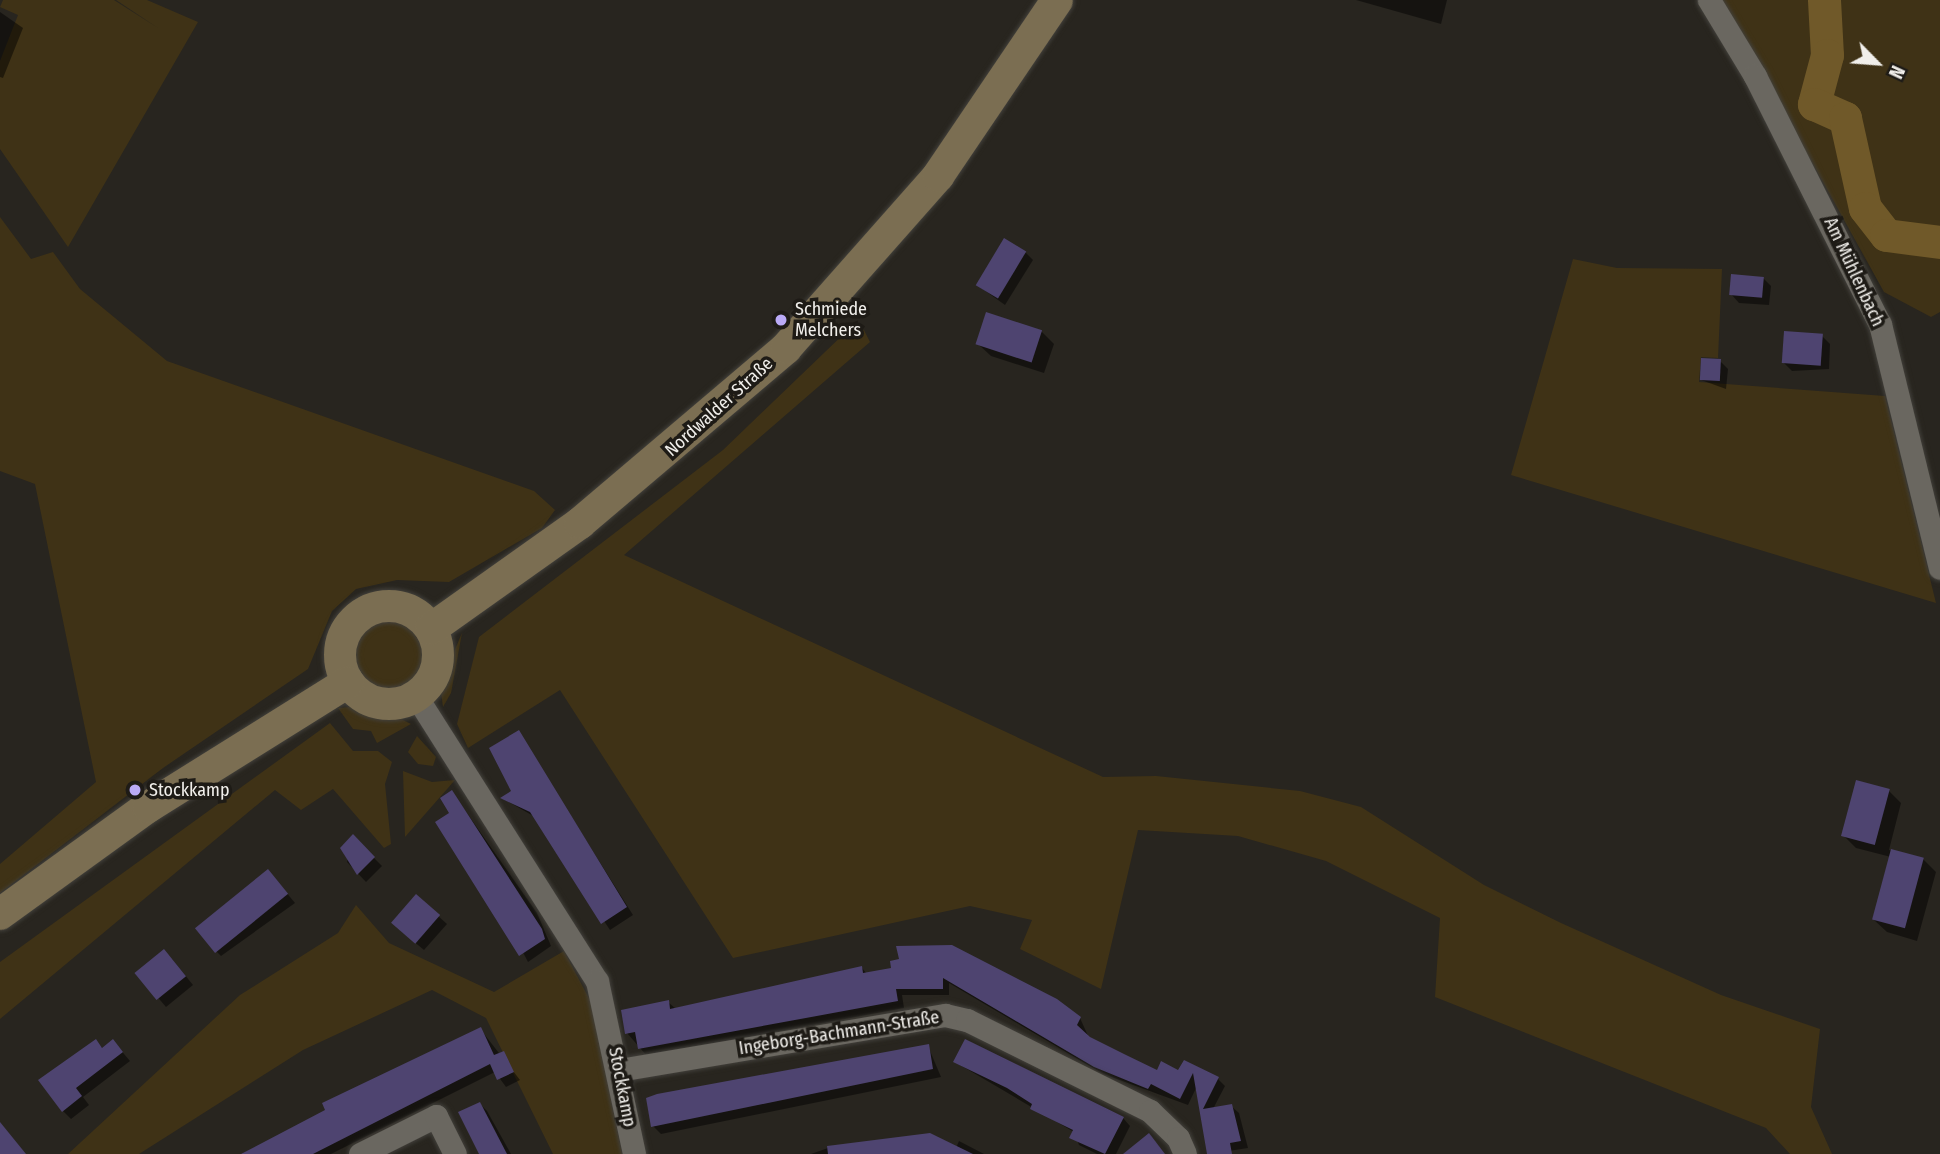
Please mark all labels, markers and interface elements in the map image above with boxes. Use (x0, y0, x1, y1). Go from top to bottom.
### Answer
north arrow (1842, 28, 1912, 98)
text: N (1884, 62, 1909, 82)
street label: Am Mühlenbach (1819, 214, 1889, 330)
place label: Schmiede Melchers (795, 299, 867, 342)
marker: Schmiede Melchers (773, 312, 789, 328)
street label: Nordwalder Straße (661, 353, 777, 461)
place label: Stockkamp (149, 779, 229, 801)
marker: Stockkamp (127, 782, 143, 798)
street label: Ingeborg-Bachmann-Straße (737, 1006, 941, 1060)
street label: Stockkamp (604, 1045, 640, 1129)

